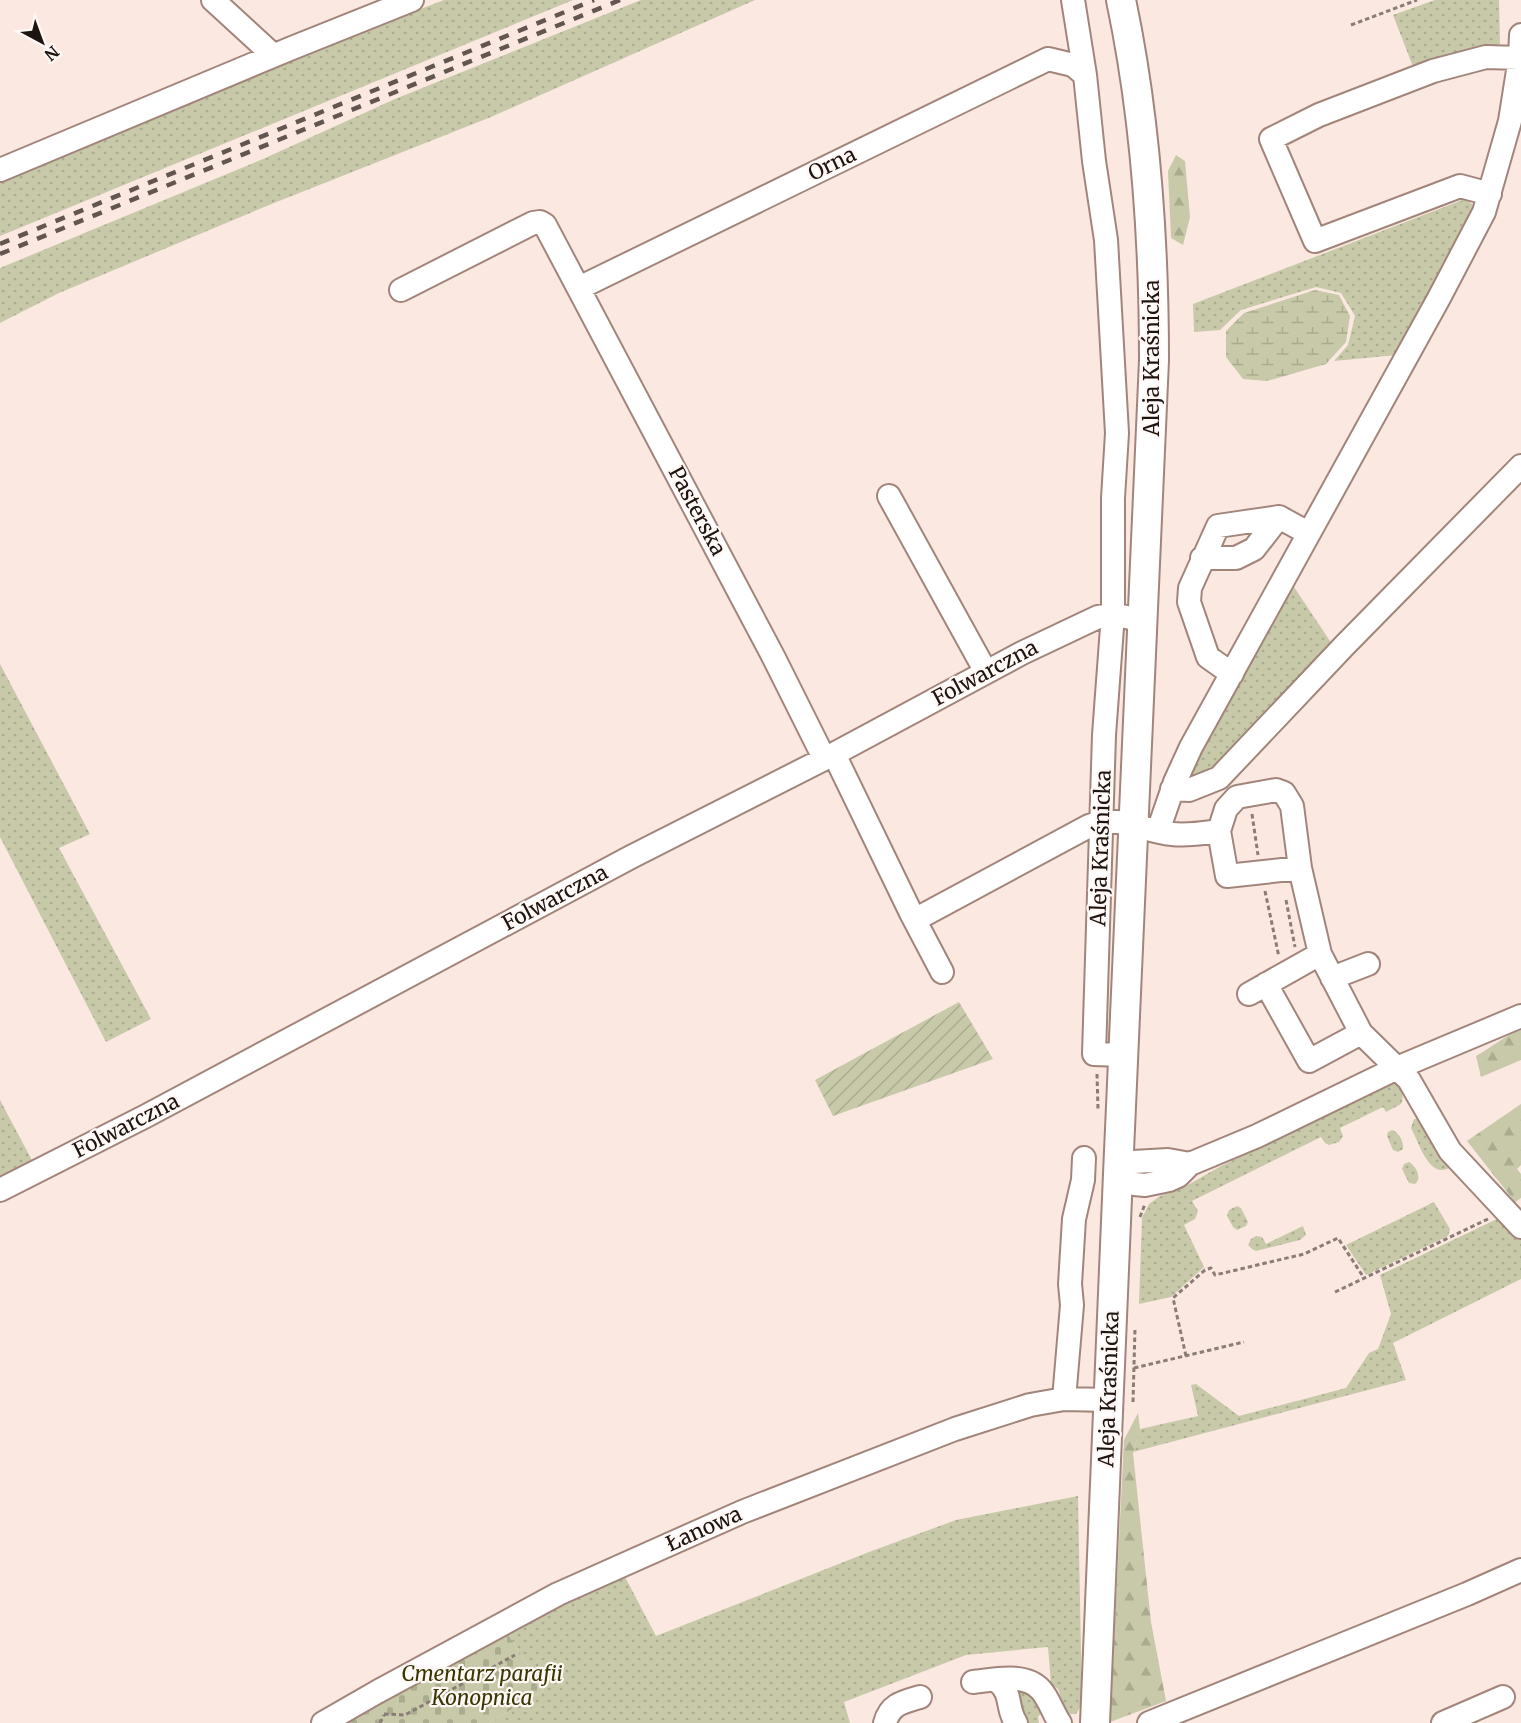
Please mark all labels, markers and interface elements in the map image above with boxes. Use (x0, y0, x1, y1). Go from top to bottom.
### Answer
north arrow (12, 12, 72, 72)
text: N (40, 42, 63, 65)
street label: Orna (803, 140, 860, 187)
street label: Aleja Kraśnicka (1138, 280, 1165, 437)
street label: Pasterska (663, 461, 732, 560)
street label: Folwarczna (927, 633, 1042, 712)
street label: Aleja Kraśnicka (1084, 769, 1117, 928)
street label: Folwarczna (497, 858, 612, 937)
street label: Folwarczna (68, 1087, 183, 1164)
street label: Aleja Kraśnicka (1092, 1310, 1125, 1469)
street label: Łanowa (662, 1500, 746, 1557)
park label: Cmentarz parafii Konopnica (401, 1660, 563, 1711)

